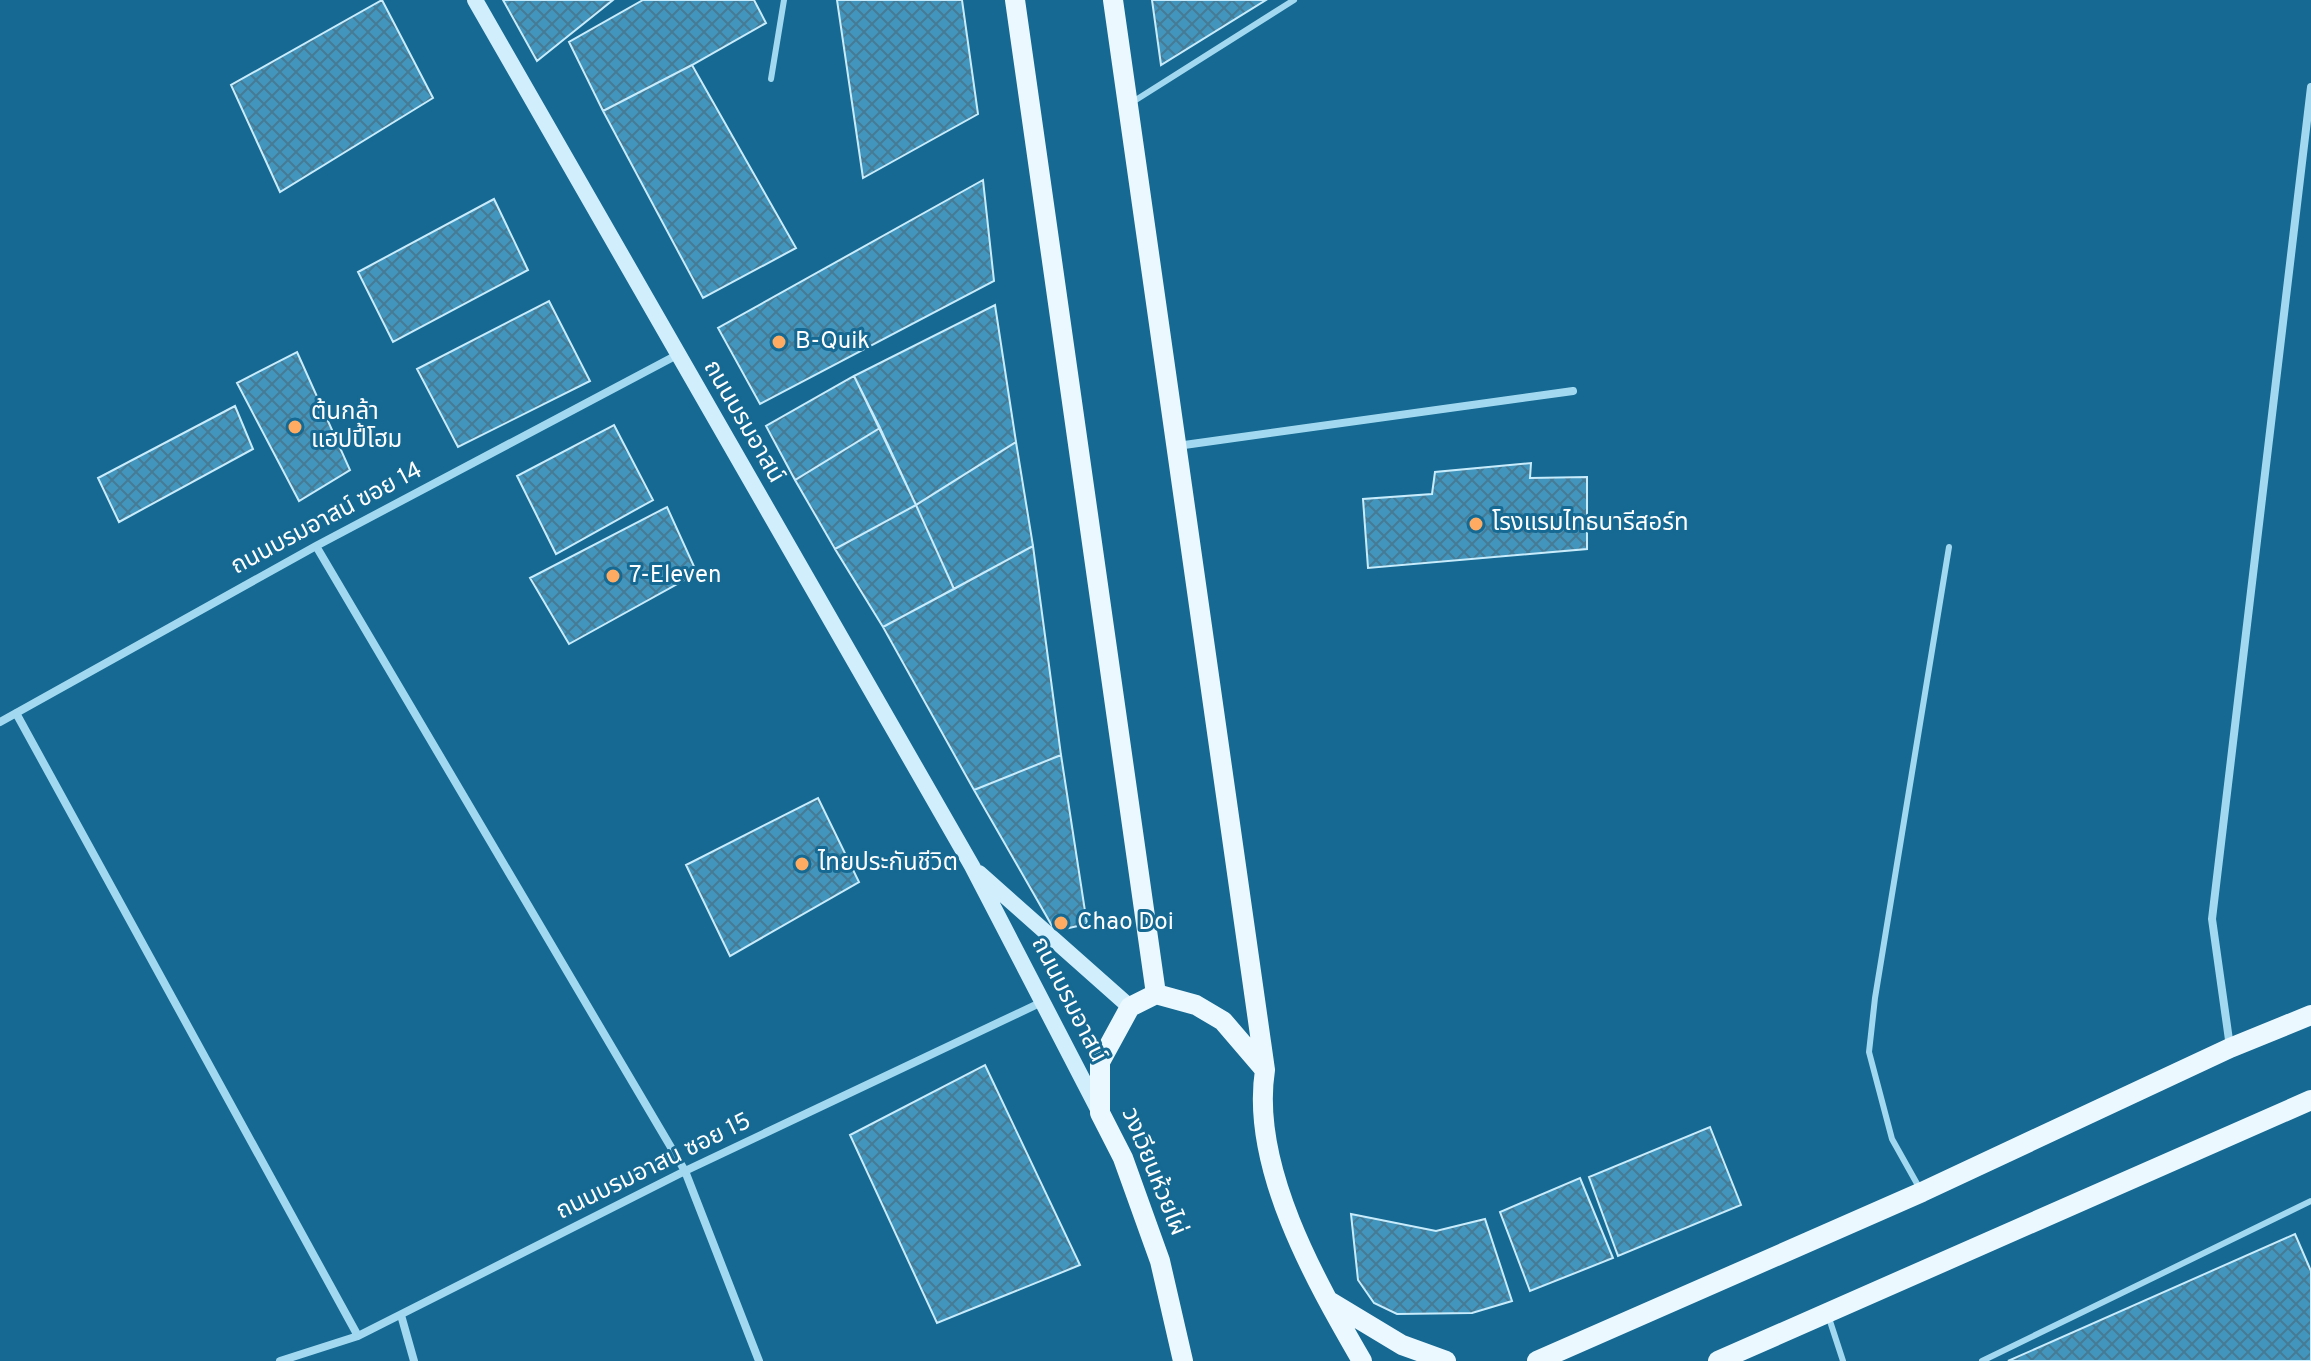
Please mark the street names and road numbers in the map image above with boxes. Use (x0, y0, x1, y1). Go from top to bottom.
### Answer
street label: ถนนบรมอาสน์ (696, 355, 790, 489)
street label: ถนนบรมอาสน์ ฃอย 14 (226, 456, 428, 582)
street label: ถนนบรมอาสน์ (1024, 932, 1112, 1068)
street label: วงเวียนห้วยไผ่ (1114, 1103, 1193, 1240)
street label: ถนนบรมอาสน ซอย 15 (552, 1107, 756, 1227)

